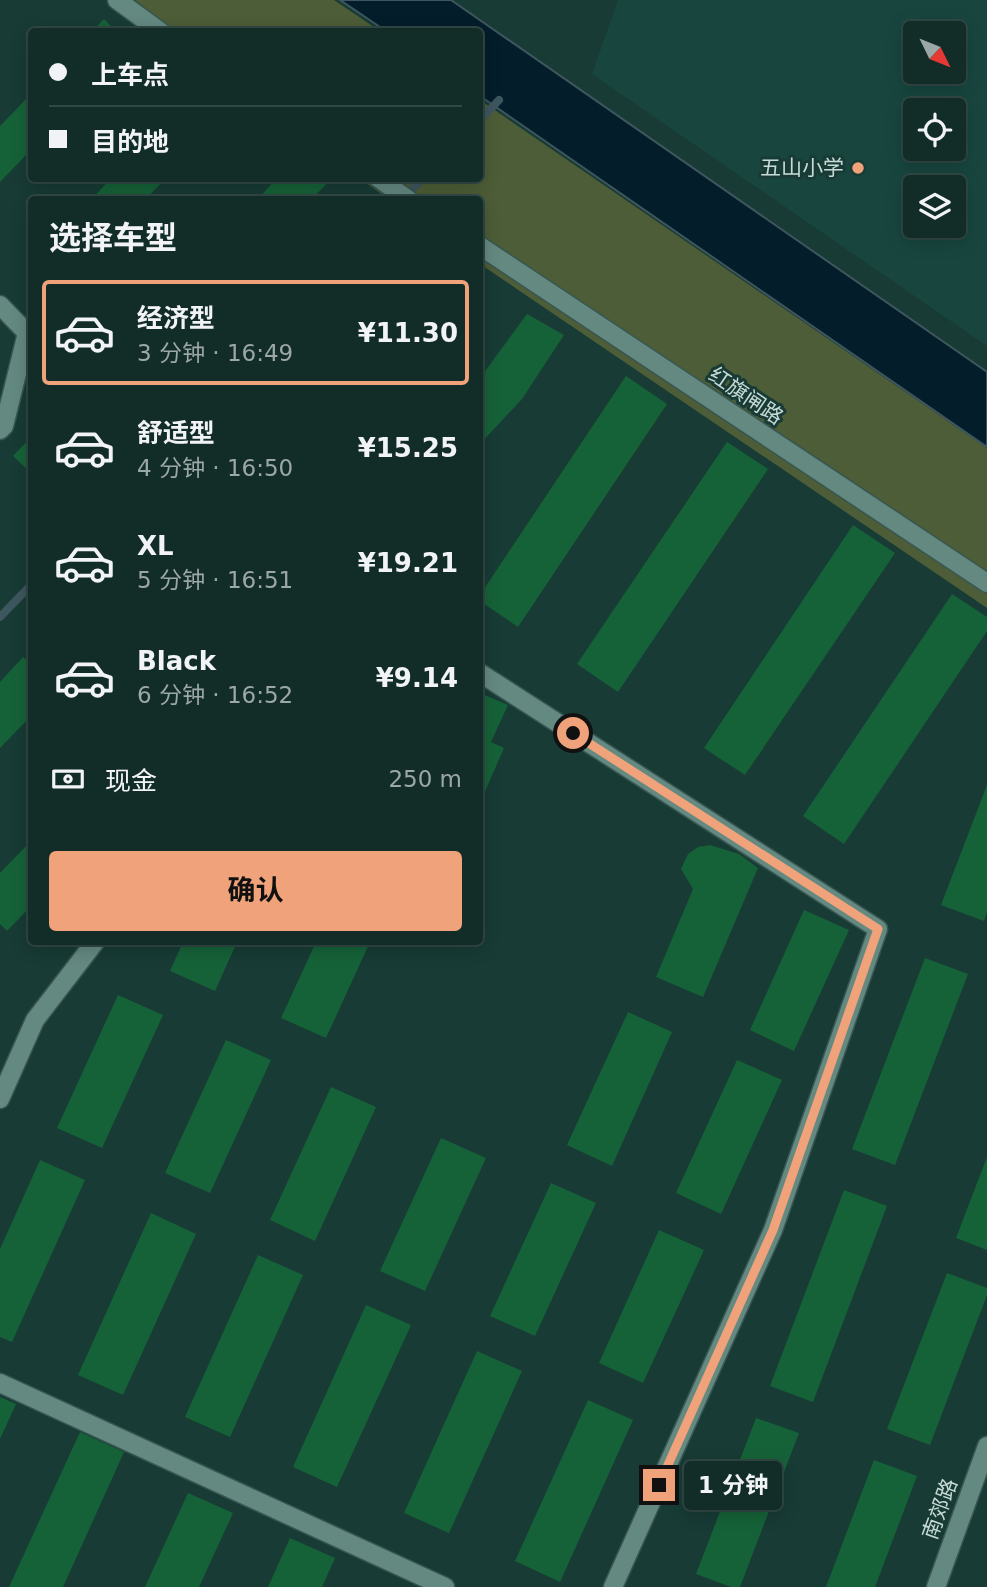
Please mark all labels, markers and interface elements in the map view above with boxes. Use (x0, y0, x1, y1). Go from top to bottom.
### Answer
north arrow (903, 21, 966, 84)
map controls (903, 21, 966, 238)
text: 上车点 (91, 60, 169, 90)
button: locate (903, 98, 966, 161)
text: 目的地 (91, 127, 169, 157)
place label: 五山小学 (760, 156, 844, 180)
marker: 五山小学 (850, 160, 866, 176)
button: layers (903, 175, 966, 238)
text: 选择车型 (49, 219, 177, 257)
icon: car (53, 301, 116, 364)
text: 经济型 (137, 303, 215, 333)
text: ¥11.30 (358, 318, 458, 348)
text: 3 分钟 · 16:49 (137, 340, 293, 366)
street label: 红旗闸路 (704, 363, 788, 429)
icon: car (53, 416, 116, 479)
text: 舒适型 (137, 418, 215, 448)
text: ¥15.25 (358, 433, 458, 463)
text: 4 分钟 · 16:50 (137, 455, 293, 481)
icon: car (53, 531, 116, 594)
text: XL (137, 531, 174, 561)
text: ¥19.21 (358, 548, 458, 578)
text: 5 分钟 · 16:51 (137, 567, 293, 593)
icon: car (53, 646, 116, 709)
text: Black (137, 646, 216, 676)
text: ¥9.14 (376, 663, 458, 693)
text: 6 分钟 · 16:52 (137, 682, 293, 708)
route start (557, 717, 589, 749)
icon: cash (49, 760, 87, 798)
text: 现金 (105, 766, 157, 796)
text: 250 m (388, 766, 462, 792)
button: 确认 (49, 851, 462, 931)
callout: 1 分钟 (684, 1460, 782, 1510)
route end (643, 1469, 675, 1501)
text: 1 分钟 (698, 1472, 768, 1498)
street label: 南郊路 (918, 1475, 962, 1543)

